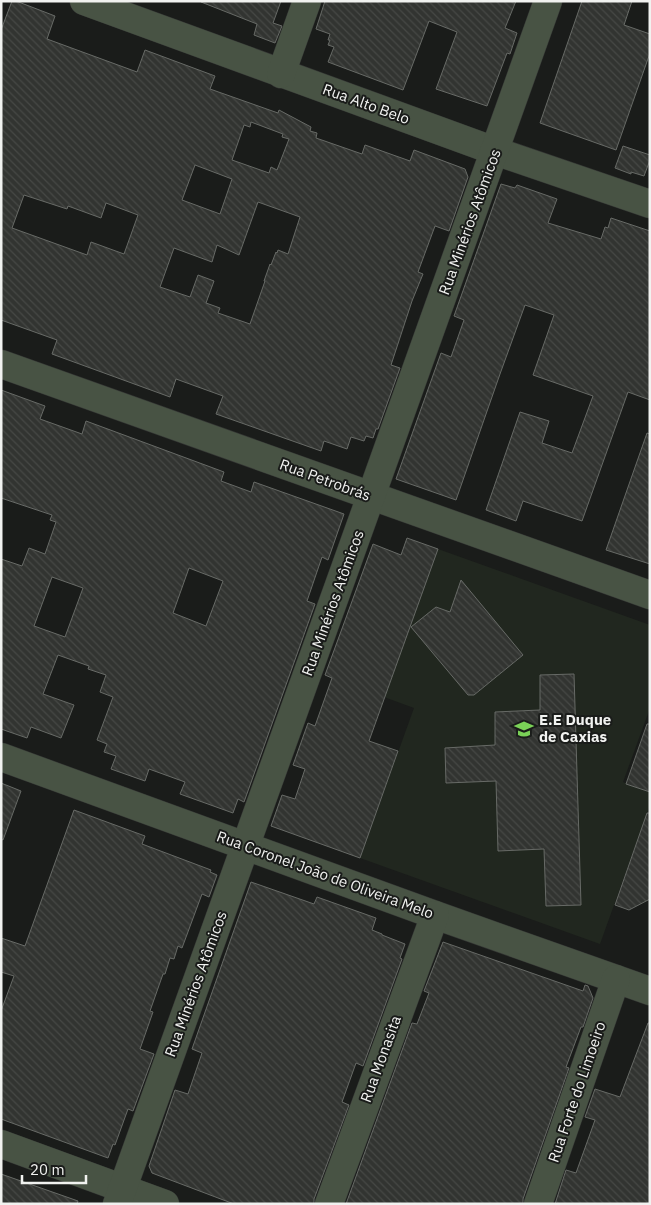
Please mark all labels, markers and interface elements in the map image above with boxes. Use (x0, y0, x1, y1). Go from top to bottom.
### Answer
street label: Rua Alto Belo (320, 79, 412, 128)
street label: Rua Minérios Atômicos (434, 146, 505, 297)
street label: Rua Petrobrás (277, 454, 373, 505)
street label: Rua Minérios Atômicos (297, 527, 368, 678)
place label: E.E Duque de Caxias (539, 710, 611, 746)
school or university icon: E.E Duque de Caxias (513, 718, 535, 740)
street label: Rua Coronel João de Oliveira Melo (214, 826, 436, 923)
street label: Rua Minérios Atômicos (160, 908, 231, 1059)
street label: Rua Monasita (356, 1013, 405, 1105)
street label: Rua Forte do Limoeiro (543, 1019, 610, 1165)
scale bar (22, 1152, 86, 1184)
text: 20 m (30, 1160, 65, 1179)

